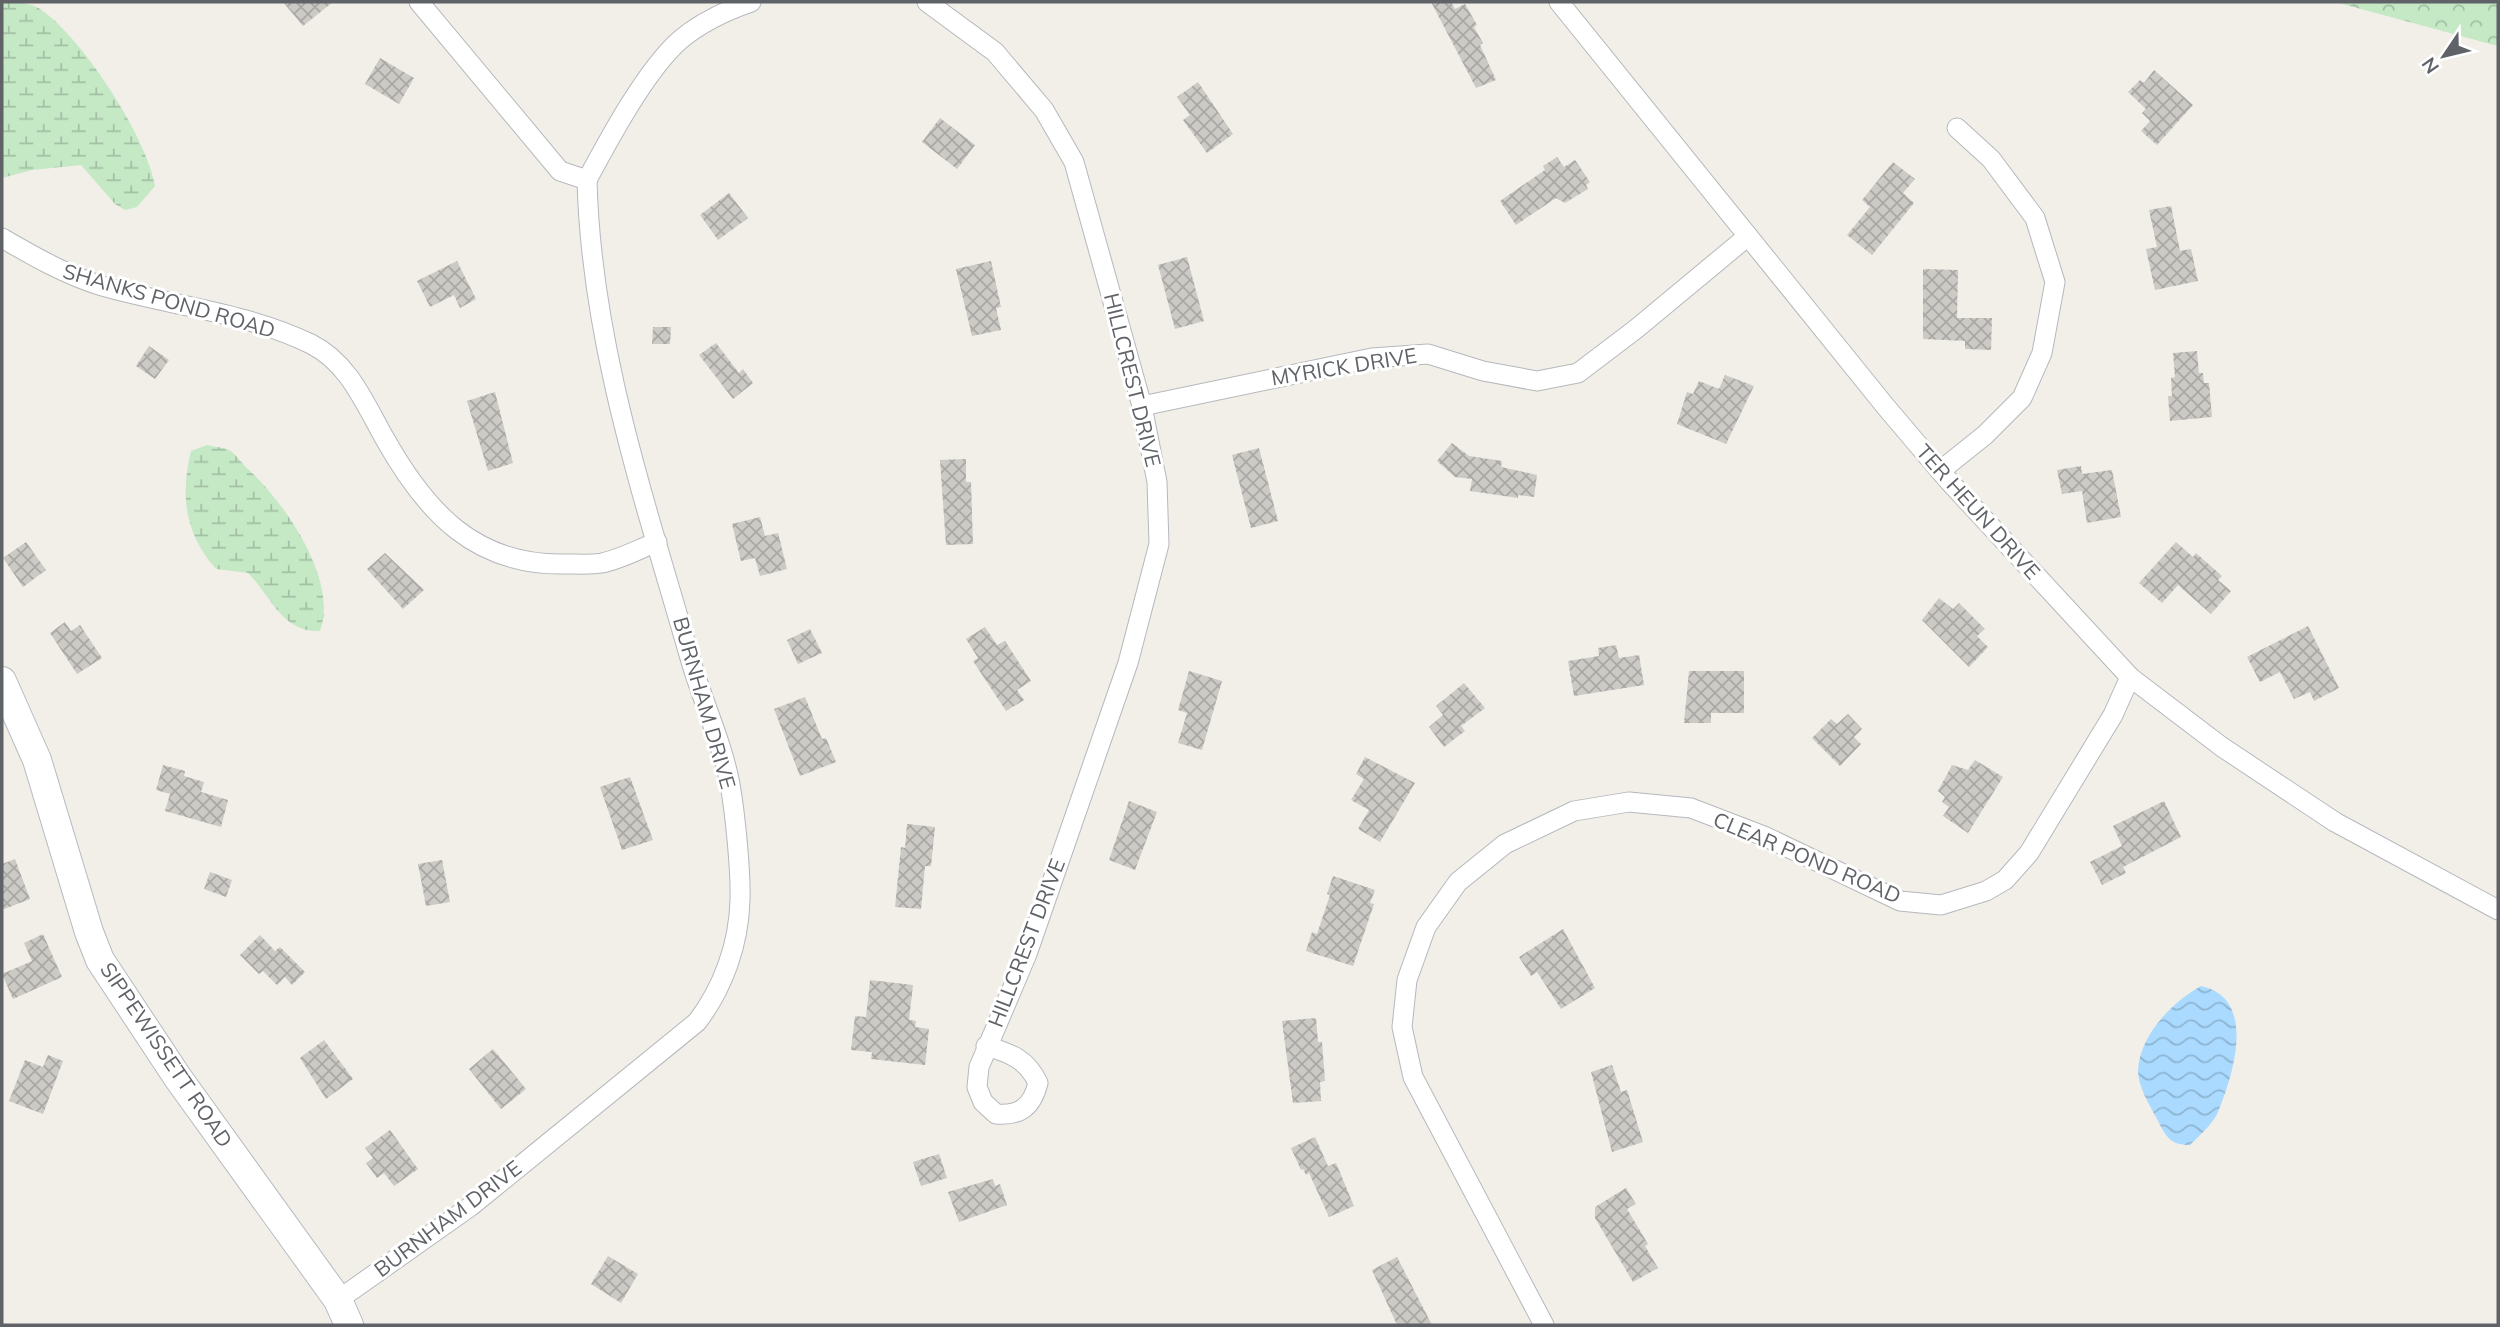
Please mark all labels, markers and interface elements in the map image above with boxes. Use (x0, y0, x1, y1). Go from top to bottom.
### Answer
north arrow (2409, 21, 2479, 91)
text: N (2416, 53, 2444, 79)
street label: SHANKS POND ROAD (60, 257, 278, 343)
street label: HILLCREST DRIVE (1099, 290, 1167, 469)
street label: MYRICK DRIVE (1269, 342, 1418, 390)
street label: TER HEUN DRIVE (1911, 438, 2046, 584)
street label: BURNHAM DRIVE (668, 614, 742, 792)
street label: CLEAR POND ROAD (1710, 806, 1905, 908)
street label: HILLCREST DRIVE (982, 855, 1070, 1031)
street label: SIPPEWISSETT ROAD (95, 957, 238, 1152)
street label: BURNHAM DRIVE (369, 1154, 526, 1282)

